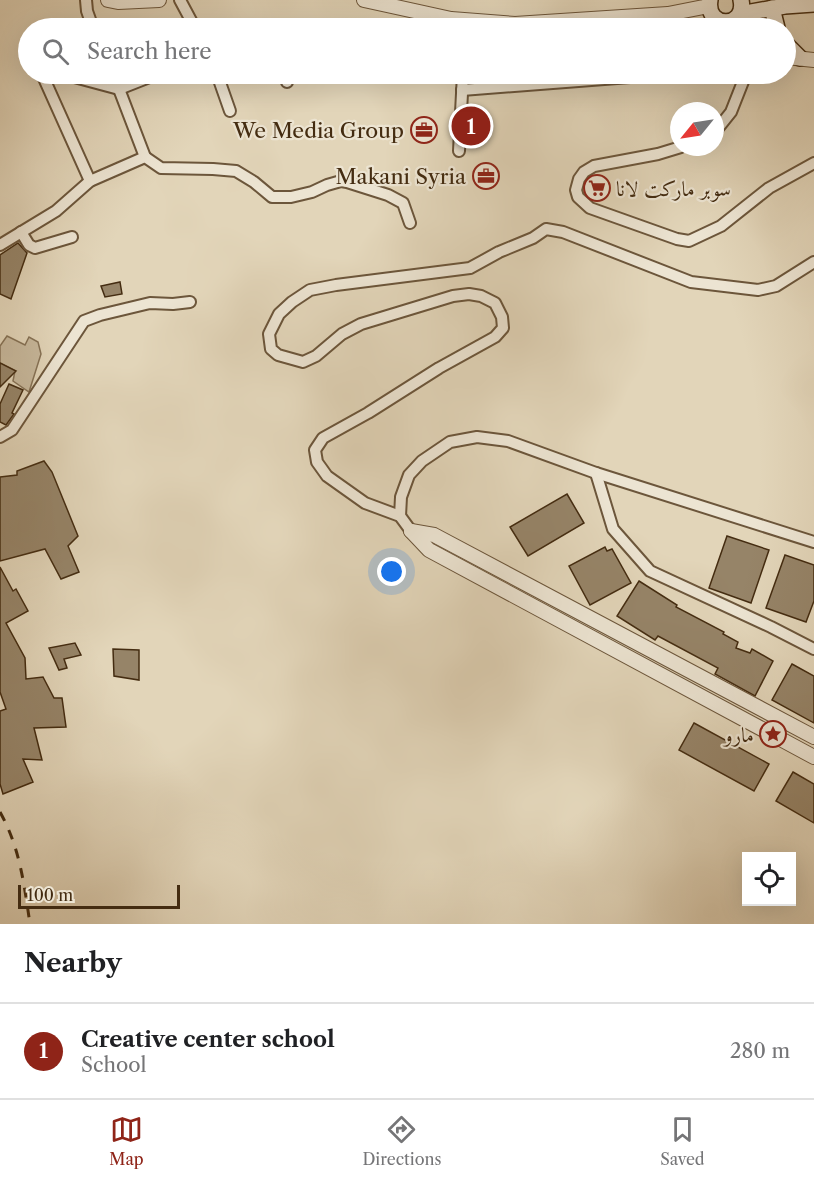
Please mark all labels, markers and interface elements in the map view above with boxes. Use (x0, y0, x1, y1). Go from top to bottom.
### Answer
search box (18, 18, 796, 84)
icon: search (39, 35, 72, 68)
text: Search here (87, 38, 212, 65)
north arrow (670, 102, 724, 156)
pin: 1 (452, 104, 490, 148)
office icon: We Media Group (409, 115, 439, 145)
place label: We Media Group (232, 118, 404, 143)
office icon: Makani Syria (471, 161, 501, 191)
place label: Makani Syria (336, 164, 467, 189)
supermarket icon: سوبر ماركت لانا (582, 173, 612, 203)
place label: سوبر ماركت لانا (616, 176, 731, 202)
your location (377, 557, 406, 586)
place icon: مارو (758, 719, 788, 749)
place label: مارو (722, 722, 754, 747)
map controls (742, 852, 796, 906)
button: locate (742, 852, 796, 906)
scale bar (18, 882, 180, 910)
text: 100 m (27, 885, 73, 905)
text: Nearby (24, 947, 122, 979)
text: Creative center school (81, 1026, 335, 1053)
text: 1 (39, 1039, 48, 1063)
text: 280 m (730, 1039, 790, 1063)
text: School (81, 1053, 146, 1077)
tab: Map (109, 1113, 144, 1169)
tab: Directions (362, 1113, 441, 1169)
tab: Saved (660, 1113, 705, 1169)

